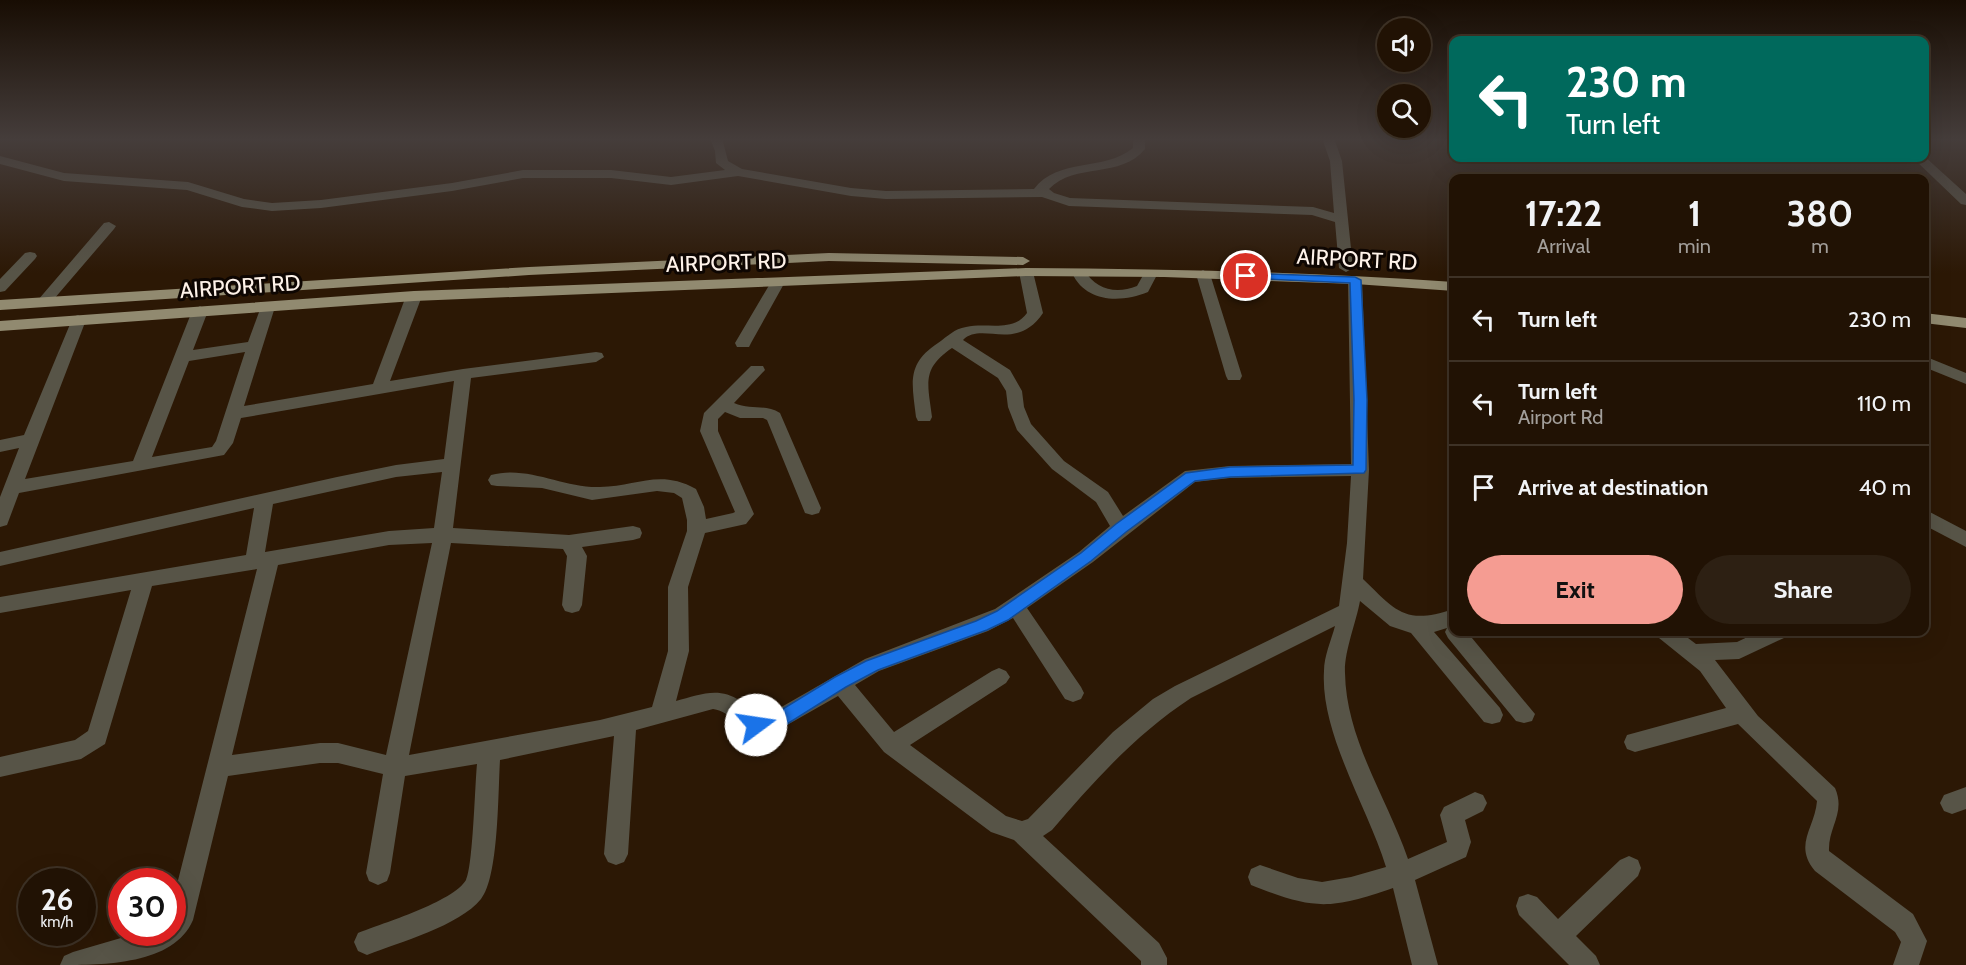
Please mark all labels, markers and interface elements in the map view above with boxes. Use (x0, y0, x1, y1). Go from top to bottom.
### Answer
map controls (1377, 18, 1431, 138)
button: sound (1377, 18, 1431, 72)
text: 230 m (1566, 56, 1686, 108)
icon: left (1467, 60, 1545, 138)
button: search (1377, 84, 1431, 138)
text: Turn left (1566, 108, 1660, 141)
text: 17:22 (1525, 191, 1602, 235)
text: 1 (1688, 191, 1701, 235)
text: 380 (1787, 191, 1853, 235)
text: Arrival (1537, 234, 1590, 258)
text: min (1678, 234, 1711, 258)
text: m (1811, 234, 1829, 258)
street label: AIRPORT RD (1296, 243, 1418, 276)
street label: AIRPORT RD (665, 247, 787, 278)
pin (1220, 250, 1271, 301)
icon: arrive (1229, 259, 1262, 292)
street label: AIRPORT RD (179, 269, 301, 304)
icon: left (1467, 303, 1500, 336)
text: Turn left (1518, 306, 1597, 333)
text: 230 m (1848, 306, 1911, 333)
text: Turn left (1518, 378, 1597, 405)
icon: left (1467, 387, 1500, 420)
text: 110 m (1857, 390, 1911, 417)
text: Airport Rd (1518, 405, 1603, 429)
icon: arrive (1467, 471, 1500, 504)
text: Arrive at destination (1518, 474, 1708, 501)
text: 40 m (1859, 474, 1911, 501)
button: Exit (1467, 555, 1683, 624)
button: Share (1695, 555, 1911, 624)
position arrow (724, 693, 788, 757)
speed limit sign: 30 (108, 868, 186, 946)
text: 26 (41, 881, 73, 918)
text: km/h (41, 913, 73, 931)

